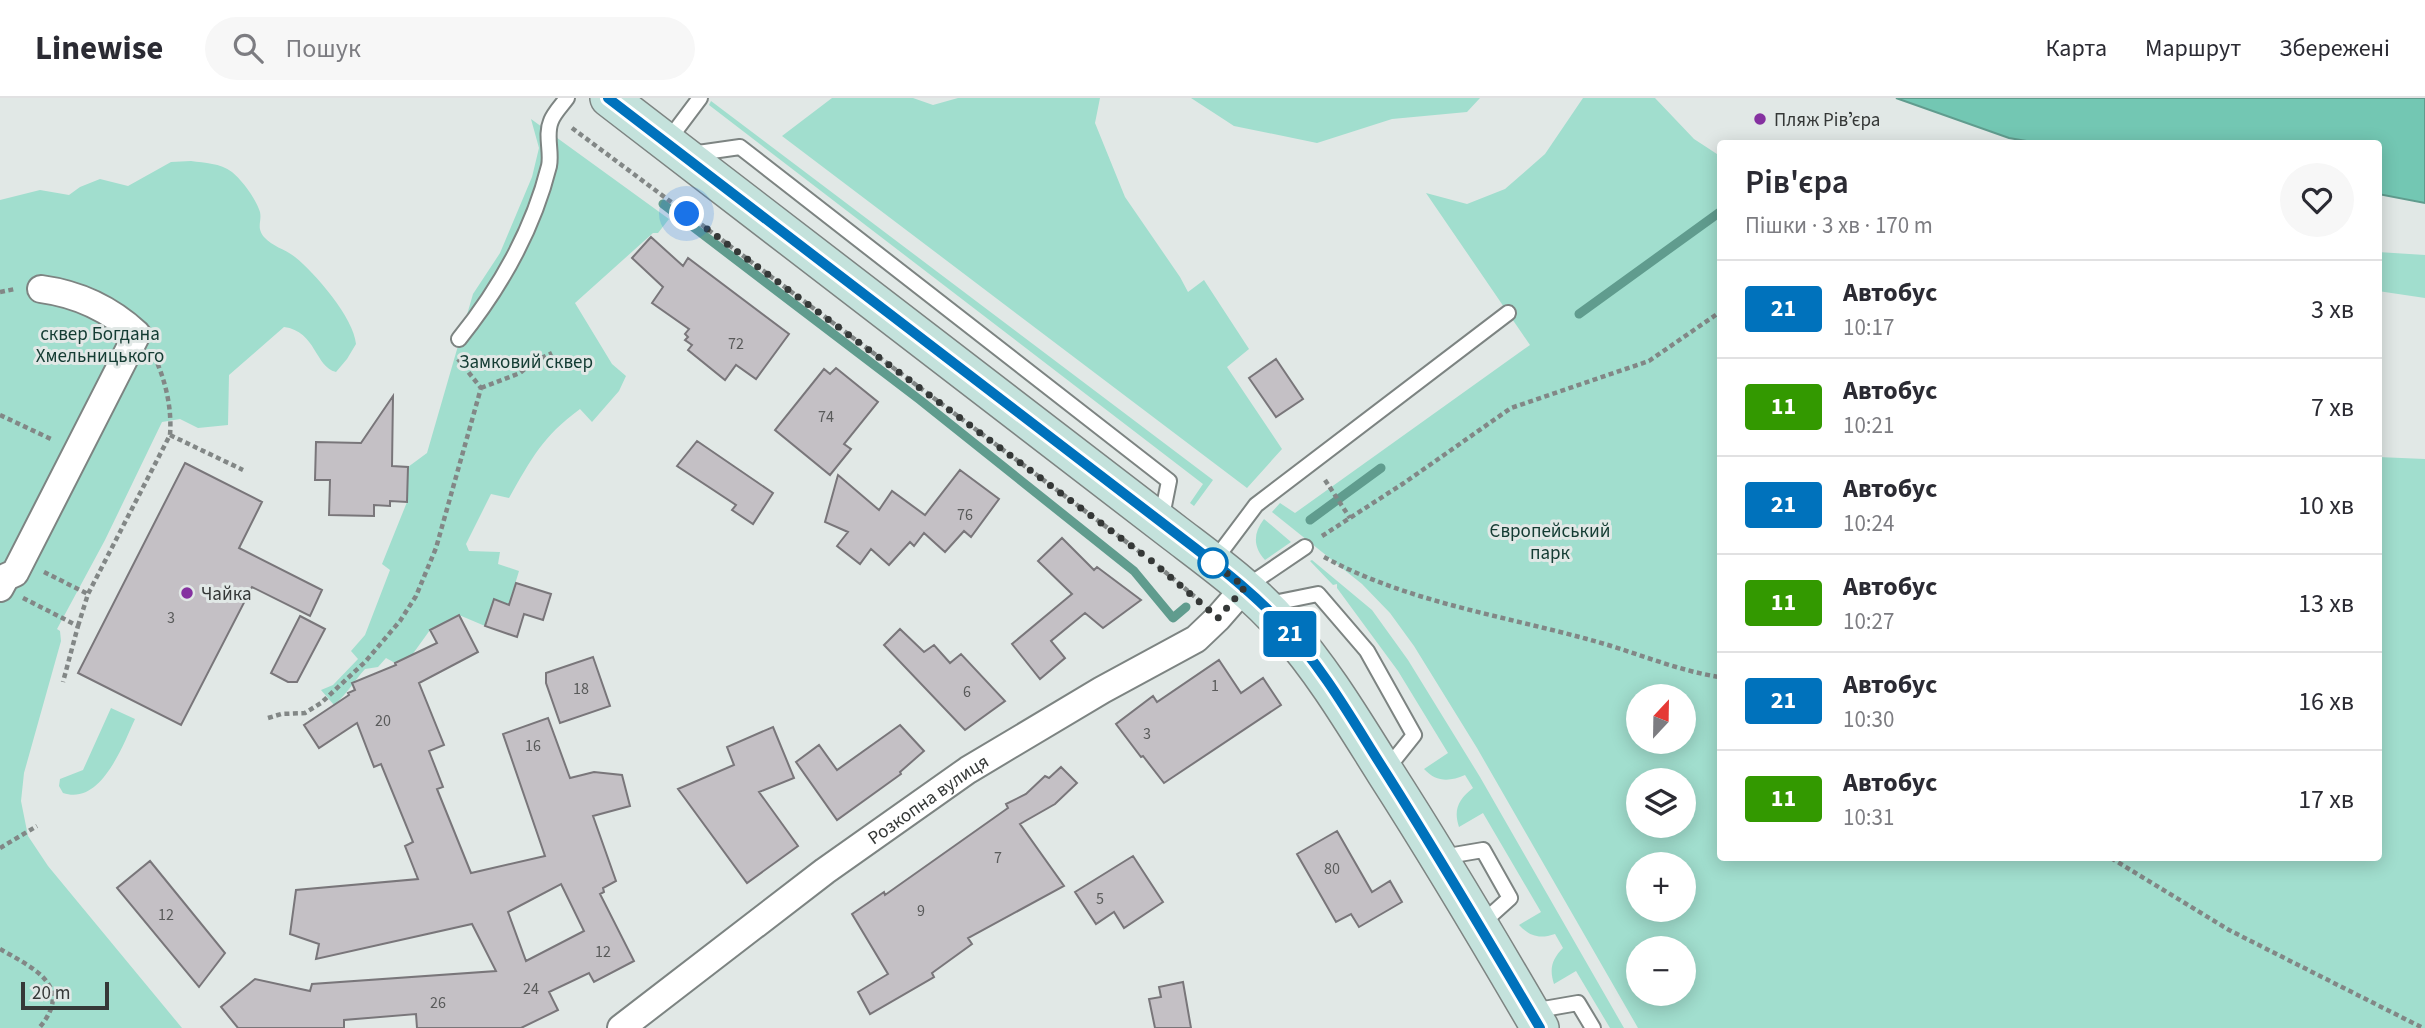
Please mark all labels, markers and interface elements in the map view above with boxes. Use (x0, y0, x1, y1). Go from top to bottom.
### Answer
search box (205, 17, 695, 80)
text: Linewise (35, 25, 163, 72)
icon: search (229, 29, 267, 67)
text: Пошук (285, 30, 361, 67)
text: Карта (2045, 31, 2107, 66)
text: Маршрут (2145, 31, 2241, 66)
text: Збережені (2279, 31, 2390, 66)
place label: Пляж Рівʼєра (1774, 107, 1880, 134)
marker: Пляж Рівʼєра (1752, 111, 1768, 127)
text: Рів'єра (1745, 159, 1849, 206)
button: heart (2280, 163, 2354, 237)
your location (669, 196, 704, 231)
text: Пішки · 3 хв · 170 m (1745, 209, 1933, 242)
text: Автобус (1843, 274, 1937, 311)
text: 21 (1771, 291, 1796, 326)
text: 3 хв (2311, 291, 2354, 328)
text: 10:17 (1843, 311, 1894, 344)
park label: сквер Богдана Хмельницького (36, 321, 164, 370)
house number: 72 (728, 333, 744, 355)
park label: Замковий сквер (459, 349, 593, 376)
text: Автобус (1843, 372, 1937, 409)
text: 11 (1771, 389, 1796, 424)
text: 7 хв (2311, 389, 2354, 426)
house number: 74 (818, 406, 834, 428)
text: 10:21 (1843, 409, 1894, 442)
text: Автобус (1843, 470, 1937, 507)
text: 21 (1771, 487, 1796, 522)
text: 10 хв (2298, 487, 2354, 524)
house number: 76 (957, 504, 973, 526)
text: 10:24 (1843, 507, 1894, 540)
park label: Європейський парк (1490, 518, 1610, 567)
unlabelled marker (1198, 548, 1228, 578)
text: Автобус (1843, 568, 1937, 605)
place label: Чайка (201, 581, 251, 608)
marker: Чайка (179, 585, 195, 601)
text: 11 (1771, 585, 1796, 620)
text: 13 хв (2298, 585, 2354, 622)
text: 10:27 (1843, 605, 1894, 638)
house number: 3 (167, 607, 175, 629)
line badge: 21 (1258, 611, 1322, 657)
text: 21 (1277, 616, 1303, 651)
text: Автобус (1843, 666, 1937, 703)
house number: 1 (1211, 675, 1219, 697)
house number: 18 (573, 678, 589, 700)
house number: 6 (963, 681, 971, 703)
text: 21 (1771, 683, 1796, 718)
text: 16 хв (2298, 683, 2354, 720)
north arrow (1626, 684, 1696, 754)
map controls (1626, 684, 1696, 1006)
text: 10:30 (1843, 703, 1894, 736)
house number: 20 (375, 710, 391, 732)
house number: 3 (1143, 723, 1151, 745)
house number: 16 (525, 735, 541, 757)
street label: Розкопна вулиця (862, 749, 994, 852)
text: Автобус (1843, 764, 1937, 801)
button: layers (1626, 768, 1696, 838)
text: 11 (1771, 781, 1796, 816)
text: 17 хв (2298, 781, 2354, 818)
text: 10:31 (1843, 801, 1894, 834)
house number: 7 (994, 847, 1002, 869)
button: + (1626, 852, 1696, 922)
house number: 80 (1324, 858, 1340, 880)
house number: 5 (1096, 888, 1104, 910)
house number: 9 (917, 900, 925, 922)
house number: 12 (158, 904, 174, 926)
button: − (1626, 936, 1696, 1006)
house number: 12 (595, 941, 611, 963)
house number: 24 (523, 978, 539, 1000)
scale bar (21, 979, 108, 1011)
text: 20 m (32, 980, 70, 1007)
house number: 26 (430, 992, 446, 1014)

